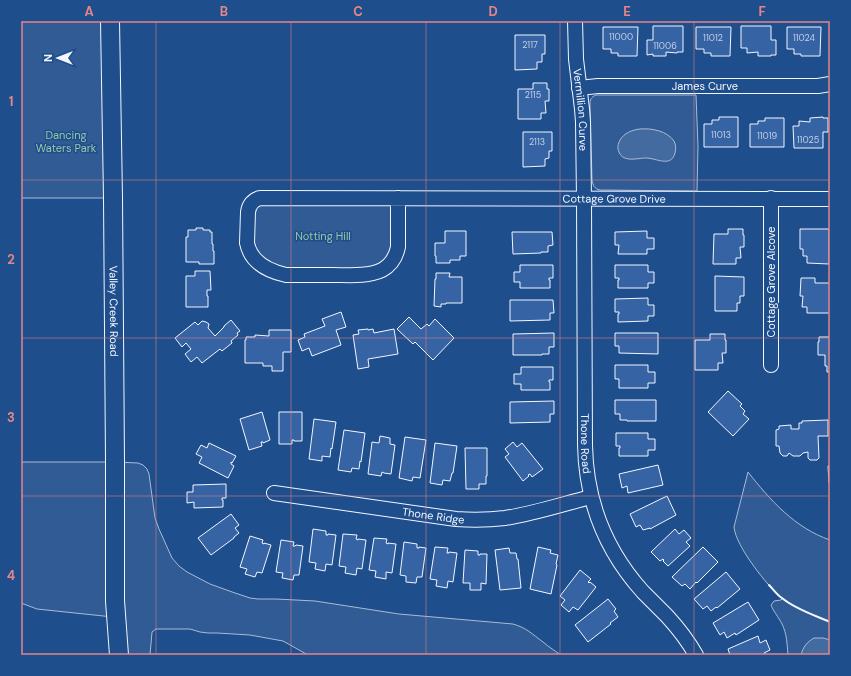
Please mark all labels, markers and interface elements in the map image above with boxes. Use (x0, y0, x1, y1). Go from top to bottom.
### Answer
text: A (84, 3, 94, 20)
text: B (220, 3, 228, 20)
text: C (353, 3, 363, 20)
text: D (488, 3, 498, 20)
text: E (623, 3, 631, 20)
text: F (758, 3, 766, 20)
house number: 11000 (609, 31, 633, 43)
house number: 11012 (703, 32, 723, 44)
house number: 11024 (793, 32, 816, 44)
north arrow (38, 38, 78, 78)
house number: 2117 (522, 39, 538, 51)
house number: 11006 (653, 40, 677, 52)
text: N (41, 54, 55, 62)
street label: Vermillion Curve (570, 68, 590, 151)
street label: James Curve (672, 79, 738, 93)
house number: 2115 (525, 89, 541, 101)
text: 1 (9, 93, 13, 110)
park label: Dancing Waters Park (36, 128, 97, 155)
house number: 11013 (711, 129, 731, 141)
house number: 11019 (757, 130, 777, 142)
house number: 11025 (797, 134, 819, 146)
house number: 2113 (529, 136, 545, 148)
street label: Cottage Grove Drive (563, 192, 666, 206)
street label: Cottage Grove Alcove (764, 226, 778, 338)
park label: Notting Hill (295, 229, 351, 243)
text: 2 (7, 251, 15, 268)
street label: Valley Creek Road (107, 265, 121, 357)
text: 3 (7, 409, 15, 426)
street label: Thone Road (578, 413, 594, 475)
street label: Thone Ridge (401, 504, 465, 526)
text: 4 (7, 567, 15, 584)

